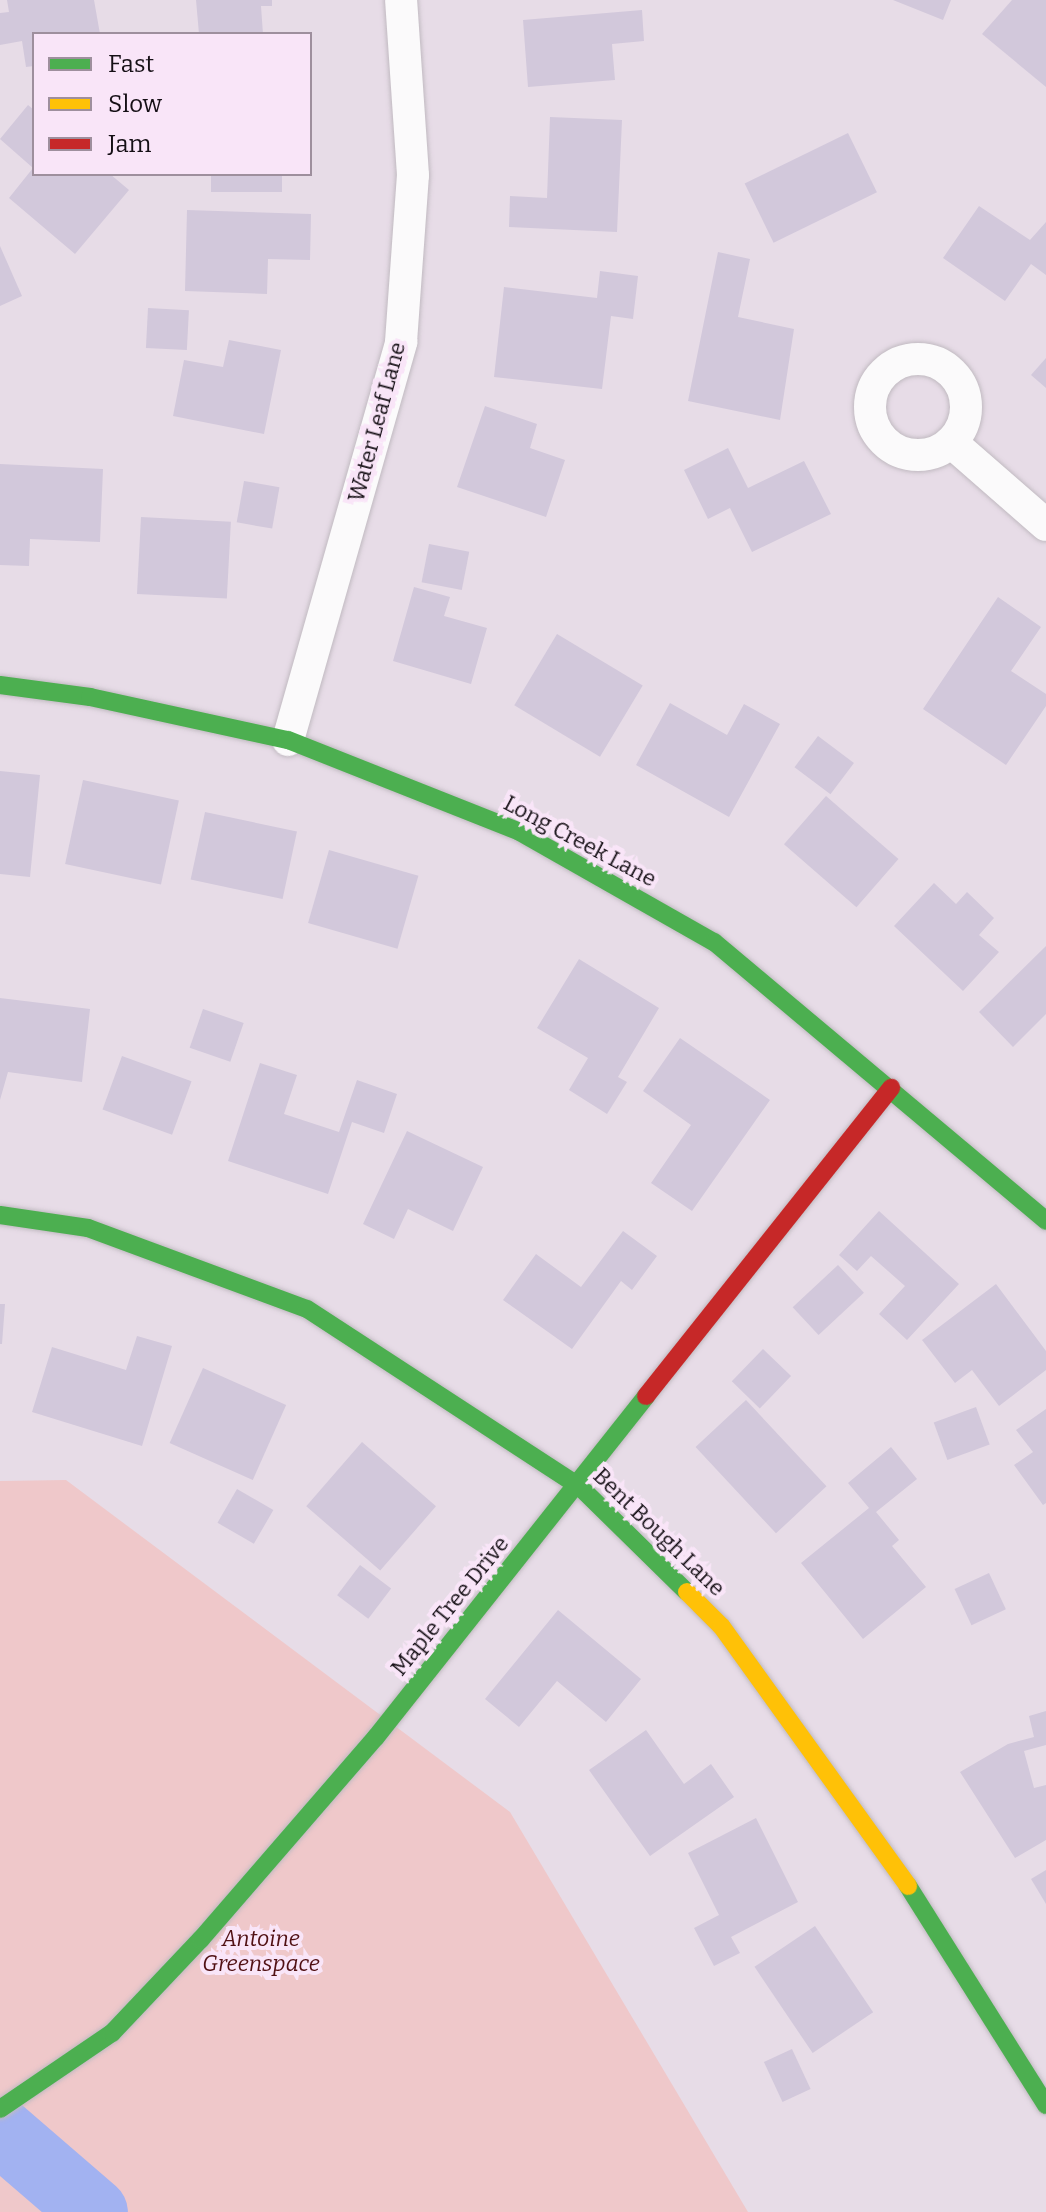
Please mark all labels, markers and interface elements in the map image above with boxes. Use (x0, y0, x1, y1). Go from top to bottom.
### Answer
legend (32, 32, 312, 176)
text: Fast (108, 50, 154, 78)
text: Slow (108, 90, 162, 118)
text: Jam (108, 130, 151, 158)
street label: Water Leaf Lane (343, 339, 411, 505)
street label: Long Creek Lane (499, 790, 661, 892)
street label: Bent Bough Lane (588, 1463, 730, 1601)
street label: Maple Tree Drive (386, 1531, 514, 1681)
park label: Antoine Greenspace (202, 1925, 320, 1976)

